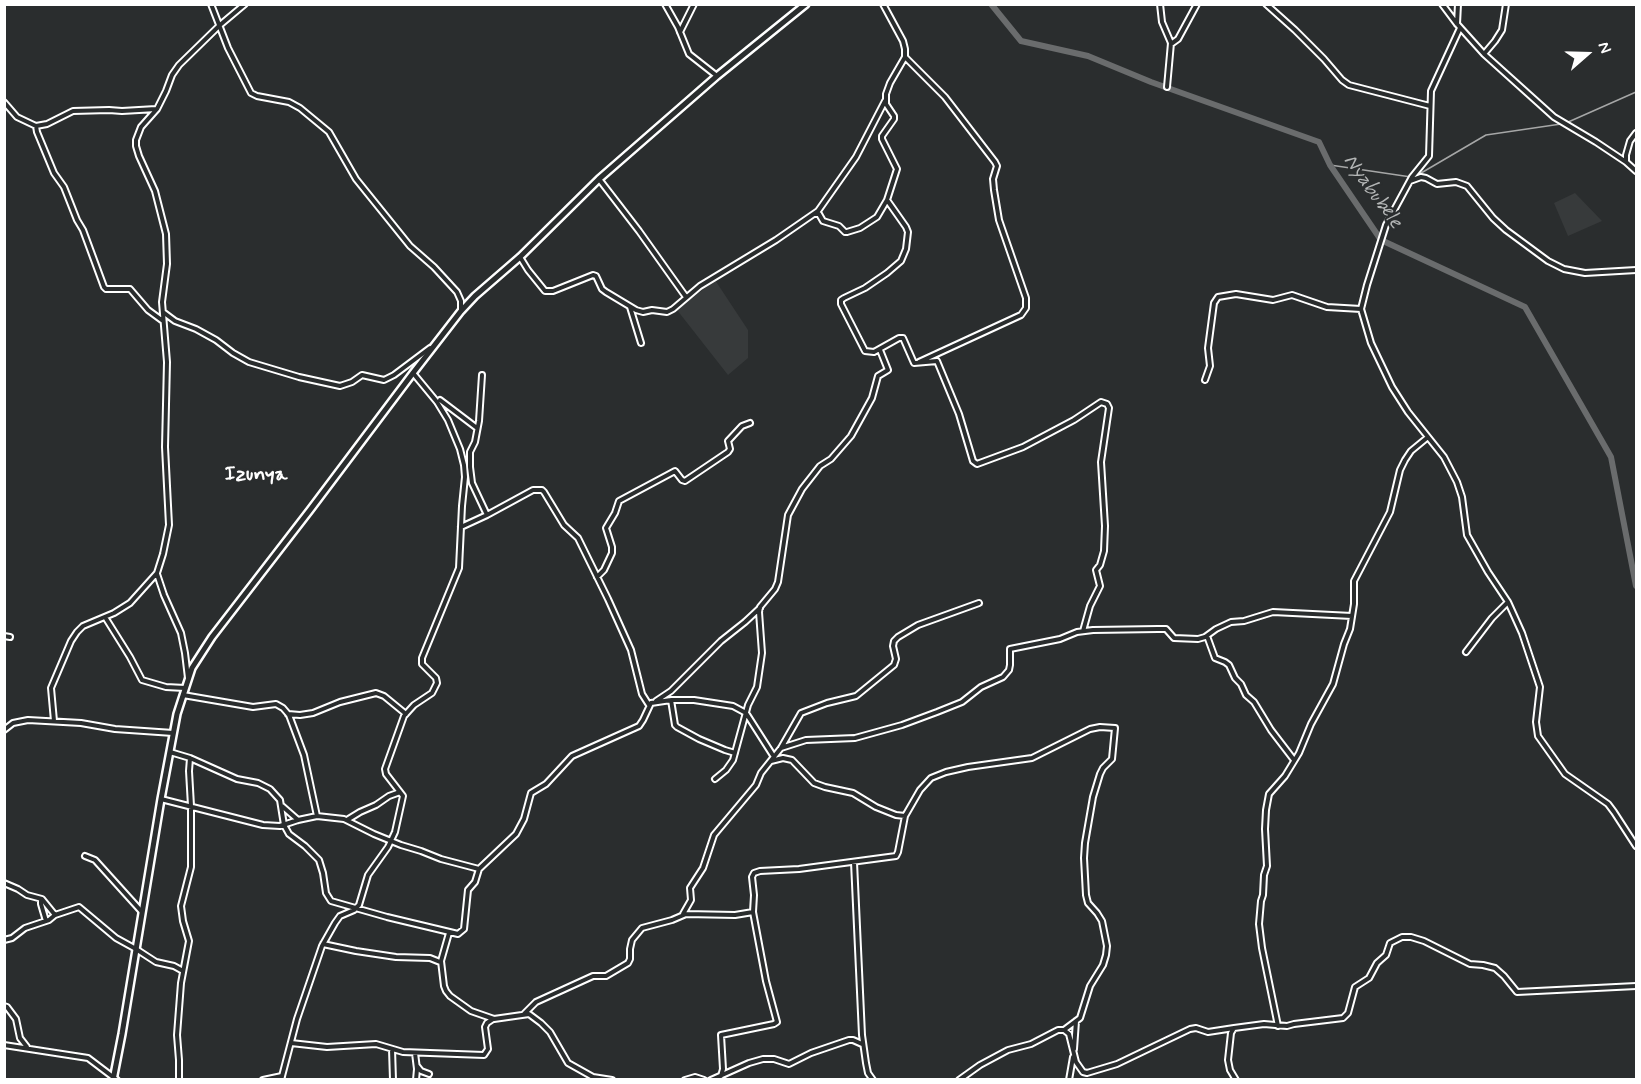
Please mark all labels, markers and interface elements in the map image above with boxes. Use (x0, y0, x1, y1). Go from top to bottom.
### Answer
north arrow (1557, 24, 1617, 84)
text: N (1593, 39, 1616, 56)
water label: Nyabubele (1337, 150, 1407, 234)
district label: Izunya (225, 463, 287, 489)

